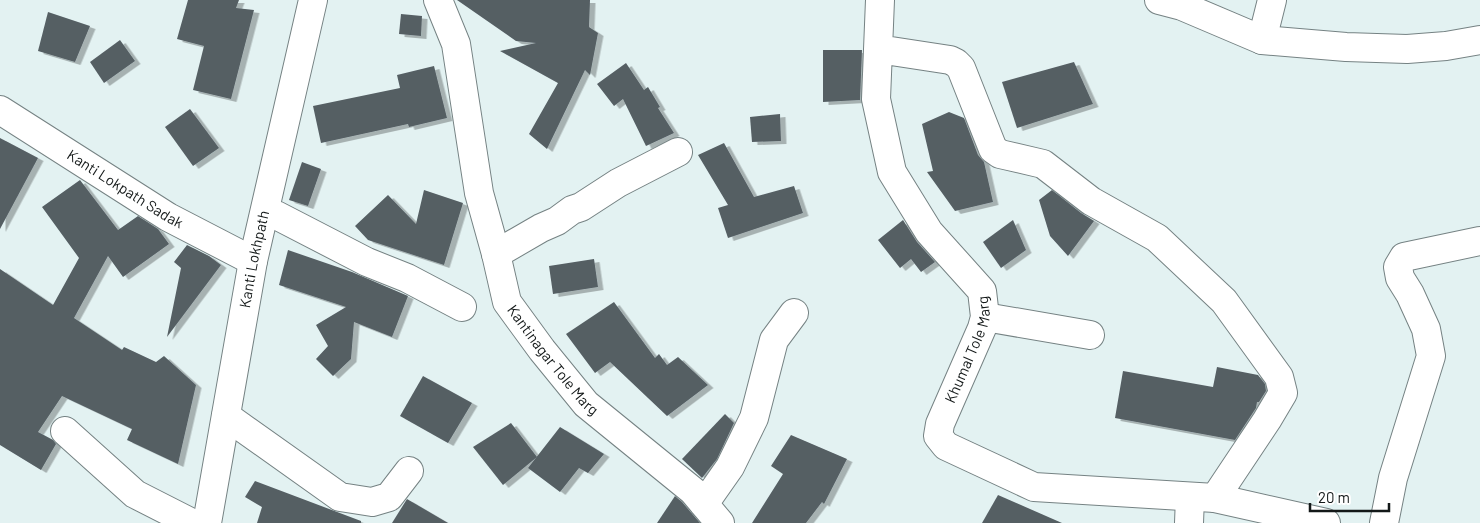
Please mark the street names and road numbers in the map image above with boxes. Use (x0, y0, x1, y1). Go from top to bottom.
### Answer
street label: Kanti Lokpath Sadak (64, 145, 187, 232)
street label: Kanti Lokhpath (235, 209, 272, 309)
street label: Khumal Tole Marg (940, 295, 993, 406)
street label: Kantinagar Tole Marg (504, 301, 602, 418)

